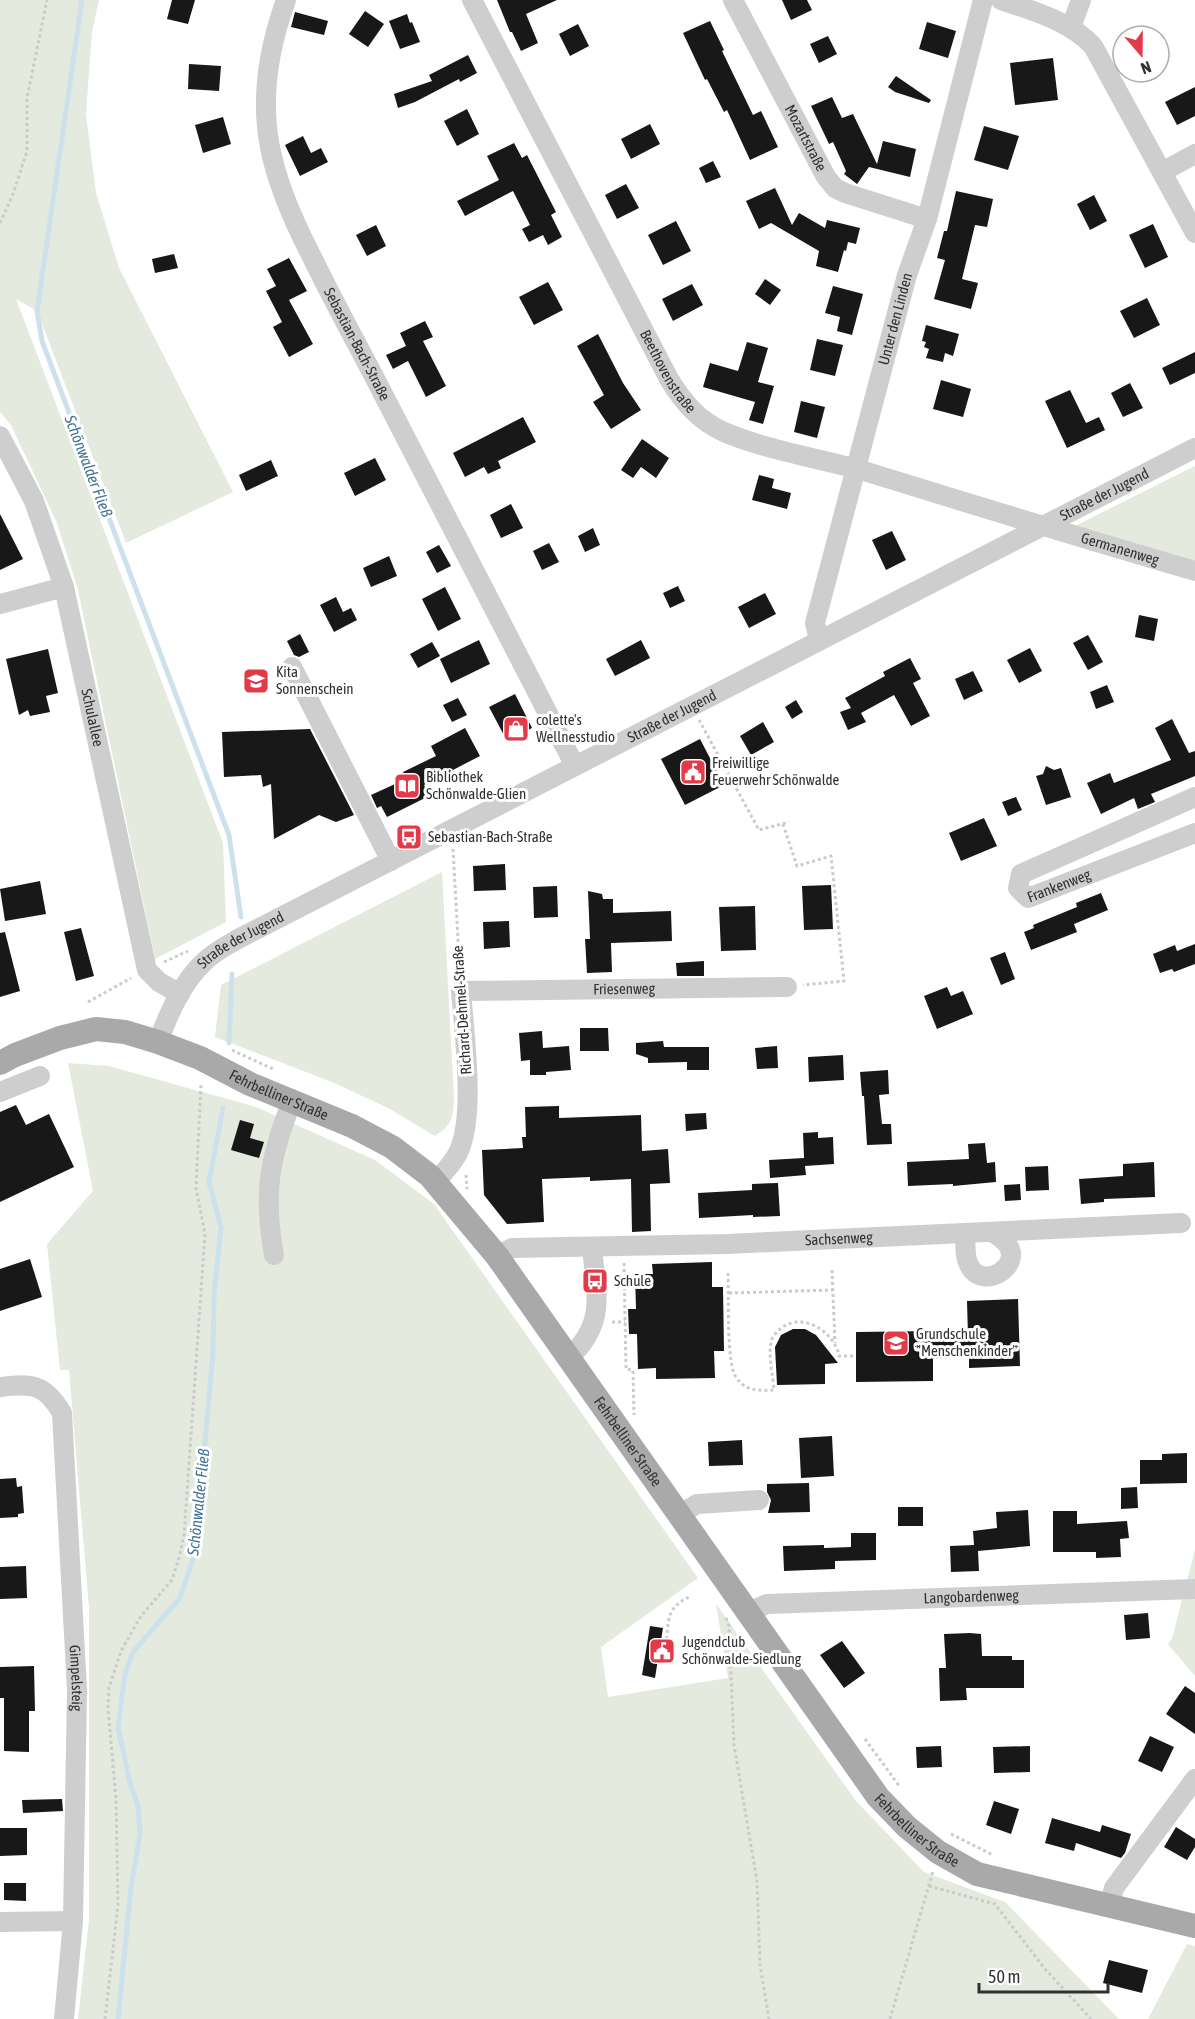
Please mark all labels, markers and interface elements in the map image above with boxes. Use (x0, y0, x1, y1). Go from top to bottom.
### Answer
north arrow (1111, 24, 1171, 84)
text: N (1139, 58, 1154, 78)
street label: Mozartstraße (782, 102, 830, 174)
street label: Unter den Linden (875, 271, 915, 367)
street label: Sebastian-Bach-Straße (321, 285, 394, 403)
street label: Beethovenstraße (637, 327, 700, 416)
water label: Schönwalder Fließ (61, 412, 117, 520)
street label: Straße der Jugend (1057, 464, 1151, 524)
street label: Germanenweg (1079, 529, 1162, 568)
place label: Kita Sonnenschein (276, 663, 354, 697)
school or university icon: Kita Sonnenschein (241, 666, 271, 696)
street label: Straße der Jugend (624, 686, 719, 746)
street label: Schulallee (78, 687, 107, 748)
place label: colette's Wellnesstudio (536, 711, 615, 745)
shop icon: colette's Wellnesstudio (501, 714, 531, 744)
place label: Freiwillige Feuerwehr Schönwalde (712, 754, 840, 788)
public building icon: Freiwillige Feuerwehr Schönwalde (678, 757, 708, 787)
place label: Bibliothek Schönwalde-Glien (426, 768, 526, 802)
library icon: Bibliothek Schönwalde-Glien (392, 771, 422, 801)
bus stop icon: Sebastian-Bach-Straße (394, 822, 424, 852)
place label: Sebastian-Bach-Straße (428, 828, 553, 845)
street label: Frankenweg (1025, 865, 1093, 905)
street label: Straße der Jugend (193, 908, 287, 972)
street label: Richard-Dehmel-Straße (448, 945, 474, 1075)
street label: Friesenweg (593, 980, 656, 997)
street label: Fehrbelliner Straße (227, 1066, 331, 1123)
street label: Sachsenweg (805, 1228, 874, 1248)
bus stop icon: Schule (580, 1266, 610, 1296)
place label: Schule (614, 1272, 651, 1289)
place label: Grundschule "Menschenkinder" (916, 1325, 1017, 1359)
school or university icon: Grundschule "Menschenkinder" (881, 1328, 911, 1358)
street label: Fehrbelliner Straße (591, 1393, 666, 1490)
water label: Schönwalder Fließ (183, 1447, 213, 1557)
street label: Langobardenweg (923, 1586, 1020, 1607)
place label: Jugendclub Schönwalde-Siedlung (682, 1633, 802, 1667)
public building icon: Jugendclub Schönwalde-Siedlung (647, 1636, 677, 1666)
street label: Gimpelsteig (67, 1644, 86, 1712)
street label: Fehrbelliner Straße (871, 1790, 963, 1870)
scale bar (979, 1956, 1108, 1994)
text: 50 m (988, 1966, 1020, 1987)

